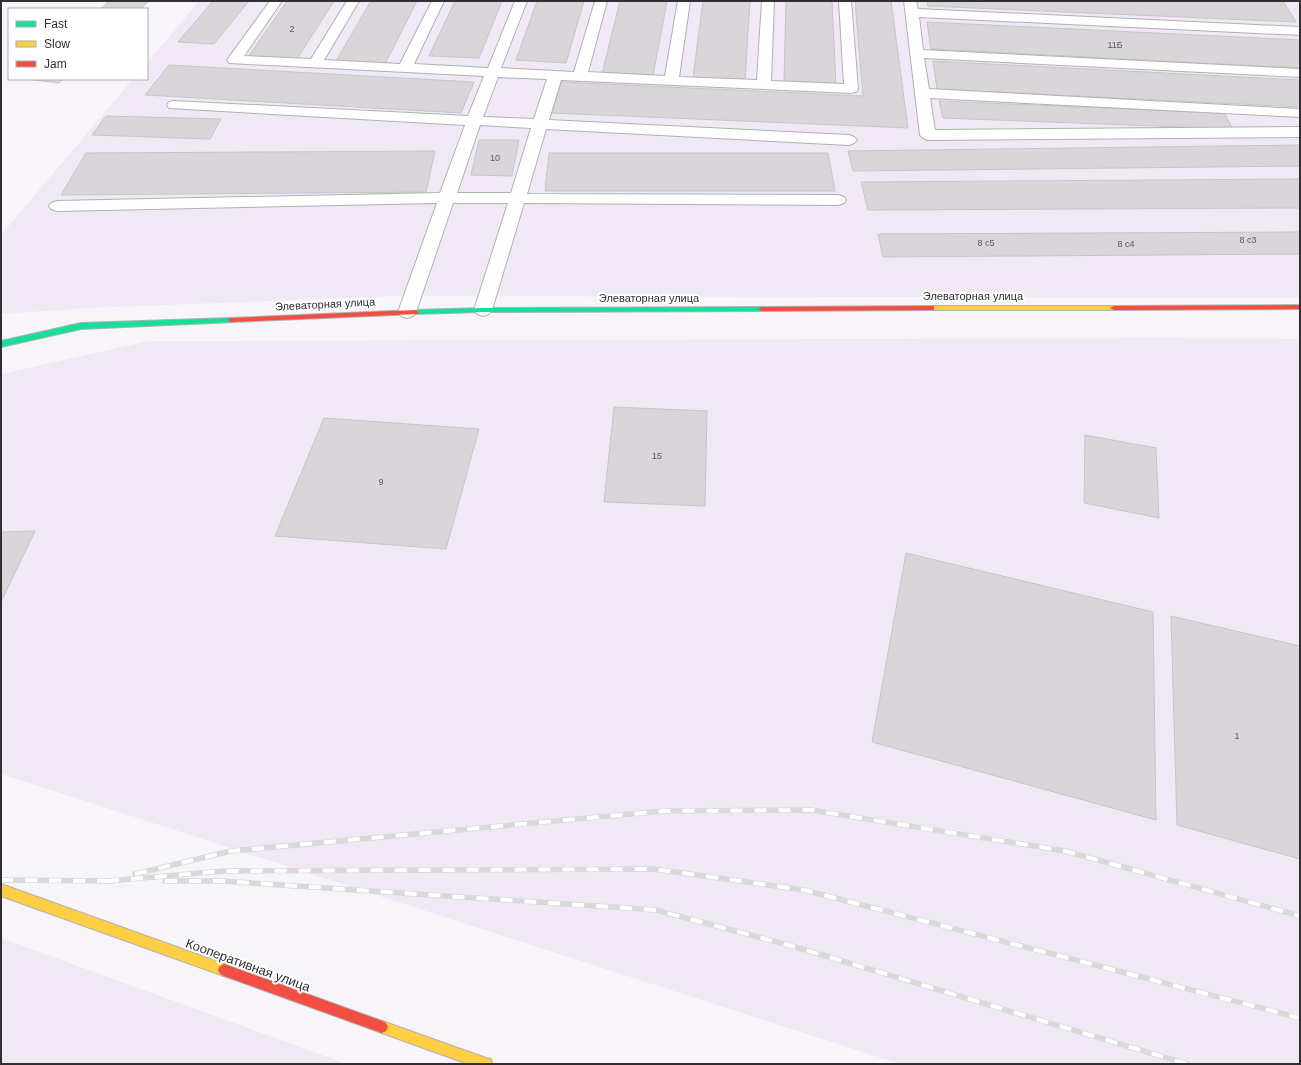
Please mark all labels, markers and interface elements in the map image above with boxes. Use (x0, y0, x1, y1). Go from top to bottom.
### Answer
legend (8, 8, 148, 80)
text: Fast (44, 17, 68, 31)
house number: 2 (289, 24, 295, 34)
text: Slow (44, 37, 70, 51)
house number: 11Б (1107, 40, 1123, 50)
text: Jam (44, 57, 67, 71)
house number: 10 (490, 153, 500, 163)
house number: 8 с3 (1239, 235, 1257, 245)
house number: 8 с5 (977, 238, 995, 248)
house number: 8 с4 (1117, 239, 1135, 249)
street label: Элеваторная улица (923, 290, 1024, 302)
street label: Элеваторная улица (599, 292, 700, 304)
street label: Элеваторная улица (275, 295, 376, 313)
house number: 15 (652, 451, 662, 461)
house number: 9 (378, 477, 384, 487)
house number: 1 (1234, 731, 1240, 741)
street label: Кооперативная улица (184, 935, 313, 995)

